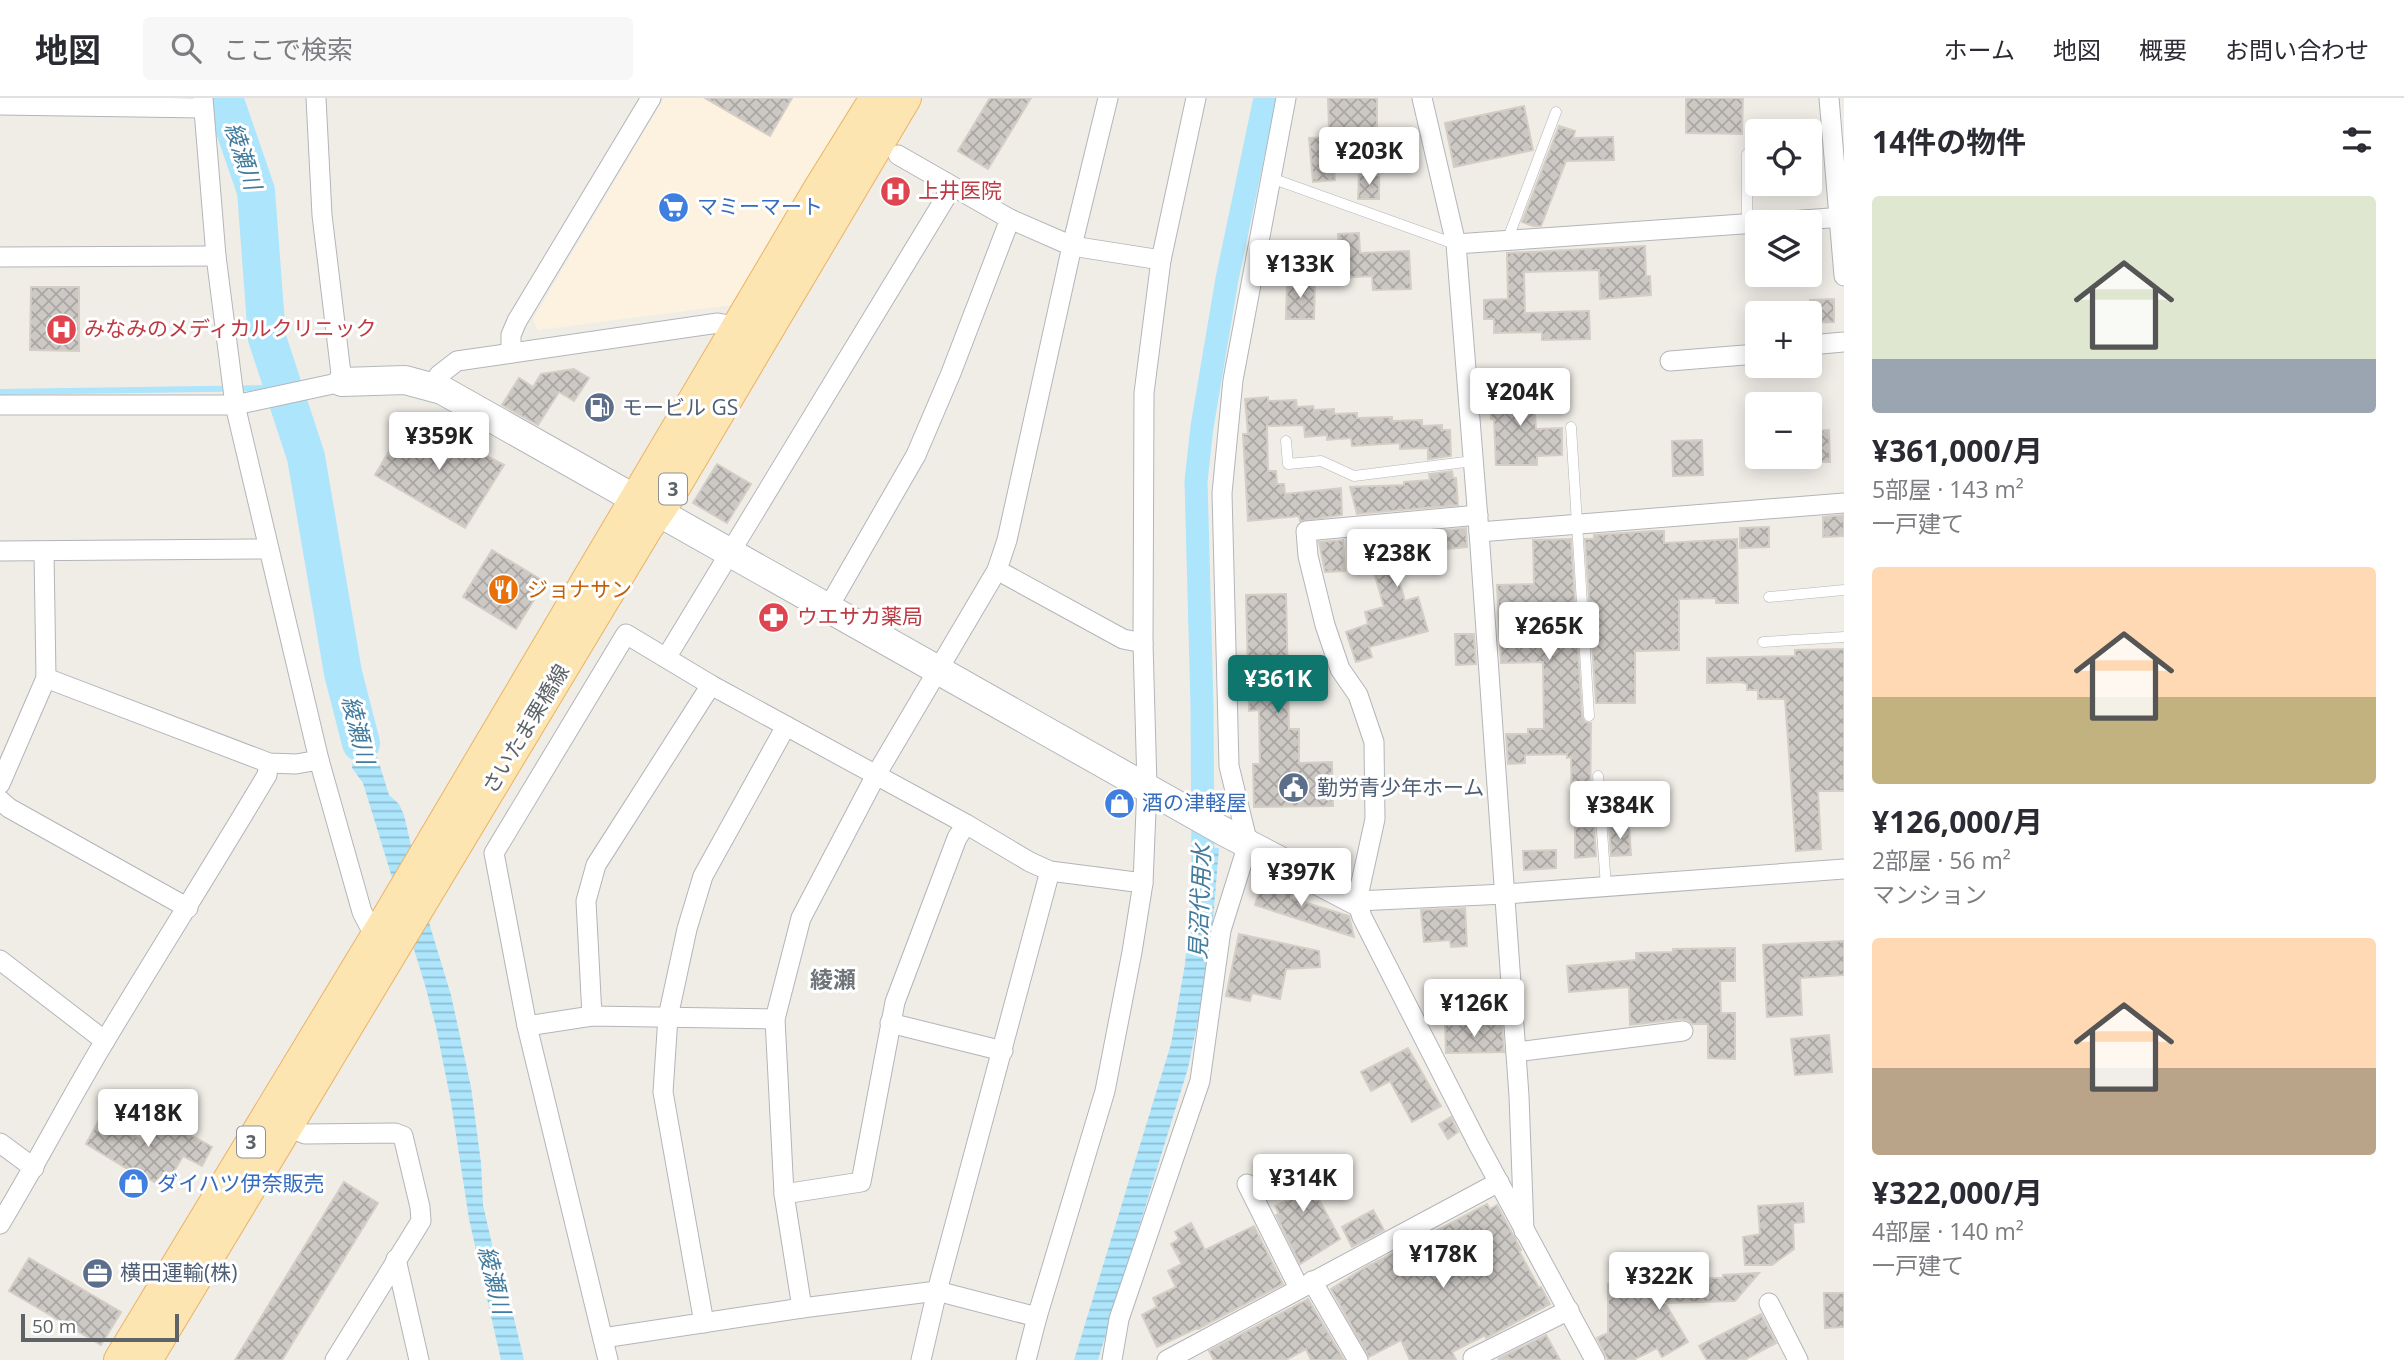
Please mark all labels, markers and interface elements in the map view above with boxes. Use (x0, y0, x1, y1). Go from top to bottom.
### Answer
search box (143, 17, 633, 80)
text: 地図 (35, 27, 101, 72)
icon: search (167, 29, 205, 67)
text: ここで検索 (223, 31, 353, 67)
text: ホーム (1944, 33, 2015, 66)
text: 地図 (2053, 33, 2101, 66)
text: 概要 (2139, 33, 2187, 66)
text: お問い合わせ (2225, 33, 2369, 66)
water label: 綾瀬川 (218, 118, 271, 196)
map controls (1745, 119, 1822, 469)
button: locate (1745, 119, 1822, 196)
text: 14件の物件 (1872, 121, 2026, 162)
icon: filters (2338, 121, 2376, 159)
pin: ¥203K (1320, 127, 1418, 187)
text: ¥203K (1335, 134, 1403, 166)
hospital icon: 上井医院 (878, 174, 912, 208)
place label: 上井医院 (918, 176, 1002, 204)
supermarket icon: マミーマート (657, 190, 691, 224)
place label: マミーマート (697, 192, 823, 220)
button: layers (1745, 210, 1822, 287)
pin: ¥133K (1251, 240, 1349, 300)
icon: home (2061, 242, 2187, 368)
text: ¥133K (1266, 247, 1334, 279)
button: + (1745, 301, 1822, 378)
hospital icon: みなみのメディカルクリニック (44, 312, 78, 346)
place label: みなみのメディカルクリニック (84, 314, 377, 342)
pin: ¥204K (1471, 368, 1569, 428)
text: ¥204K (1486, 375, 1554, 407)
fuel station icon: モービル GS (582, 391, 616, 425)
button: − (1745, 392, 1822, 469)
place label: モービル GS (622, 393, 738, 421)
pin: ¥359K (390, 412, 488, 472)
text: ¥359K (405, 419, 473, 451)
text: ¥361,000/月 (1872, 430, 2043, 471)
text: 5部屋 · 143 m² (1872, 473, 2024, 505)
road number: 3 (659, 474, 687, 504)
text: 一戸建て (1872, 507, 1964, 539)
pin: ¥238K (1348, 530, 1446, 589)
text: ¥238K (1363, 536, 1431, 568)
restaurant icon: ジョナサン (487, 573, 521, 607)
place label: ジョナサン (527, 575, 632, 603)
pharmacy icon: ウエサカ薬局 (757, 600, 791, 634)
place label: ウエサカ薬局 (797, 602, 923, 630)
pin: ¥265K (1500, 602, 1598, 662)
text: ¥265K (1515, 609, 1583, 641)
icon: home (2061, 613, 2187, 739)
pin: ¥361K (1229, 656, 1327, 715)
street label: さいたま栗橋線 (475, 659, 575, 798)
text: ¥361K (1244, 662, 1312, 694)
water label: 綾瀬川 (335, 692, 384, 770)
public building icon: 勤労青少年ホーム (1277, 771, 1311, 805)
place label: 勤労青少年ホーム (1317, 773, 1484, 801)
pin: ¥384K (1571, 782, 1669, 841)
shop icon: 酒の津軽屋 (1102, 786, 1136, 820)
place label: 酒の津軽屋 (1142, 788, 1247, 816)
text: ¥384K (1586, 788, 1654, 820)
text: ¥126,000/月 (1872, 801, 2043, 842)
water label: 見沼代用水 (1181, 841, 1217, 960)
text: 2部屋 · 56 m² (1872, 844, 2011, 876)
pin: ¥397K (1252, 848, 1350, 908)
text: ¥397K (1267, 855, 1335, 887)
text: マンション (1872, 878, 1987, 910)
district label: 綾瀬 (810, 963, 856, 995)
pin: ¥126K (1425, 979, 1523, 1039)
icon: home (2061, 984, 2187, 1110)
text: ¥126K (1440, 986, 1508, 1018)
pin: ¥418K (99, 1090, 197, 1149)
text: ¥418K (114, 1096, 182, 1128)
road number: 3 (237, 1126, 265, 1158)
pin: ¥314K (1254, 1154, 1352, 1214)
text: ¥314K (1269, 1161, 1337, 1193)
shop icon: ダイハツ伊奈販売 (117, 1167, 151, 1201)
place label: ダイハツ伊奈販売 (157, 1169, 325, 1197)
text: ¥322,000/月 (1872, 1172, 2043, 1213)
text: 4部屋 · 140 m² (1872, 1215, 2024, 1247)
pin: ¥178K (1394, 1230, 1492, 1290)
text: ¥178K (1409, 1237, 1477, 1269)
water label: 綾瀬川 (471, 1242, 520, 1320)
text: 一戸建て (1872, 1249, 1964, 1281)
pin: ¥322K (1610, 1252, 1708, 1312)
office icon: 横田運輸(株) (80, 1256, 114, 1290)
place label: 横田運輸(株) (120, 1258, 237, 1286)
text: ¥322K (1625, 1259, 1693, 1291)
scale bar (21, 1311, 178, 1343)
text: 50 m (32, 1313, 76, 1339)

